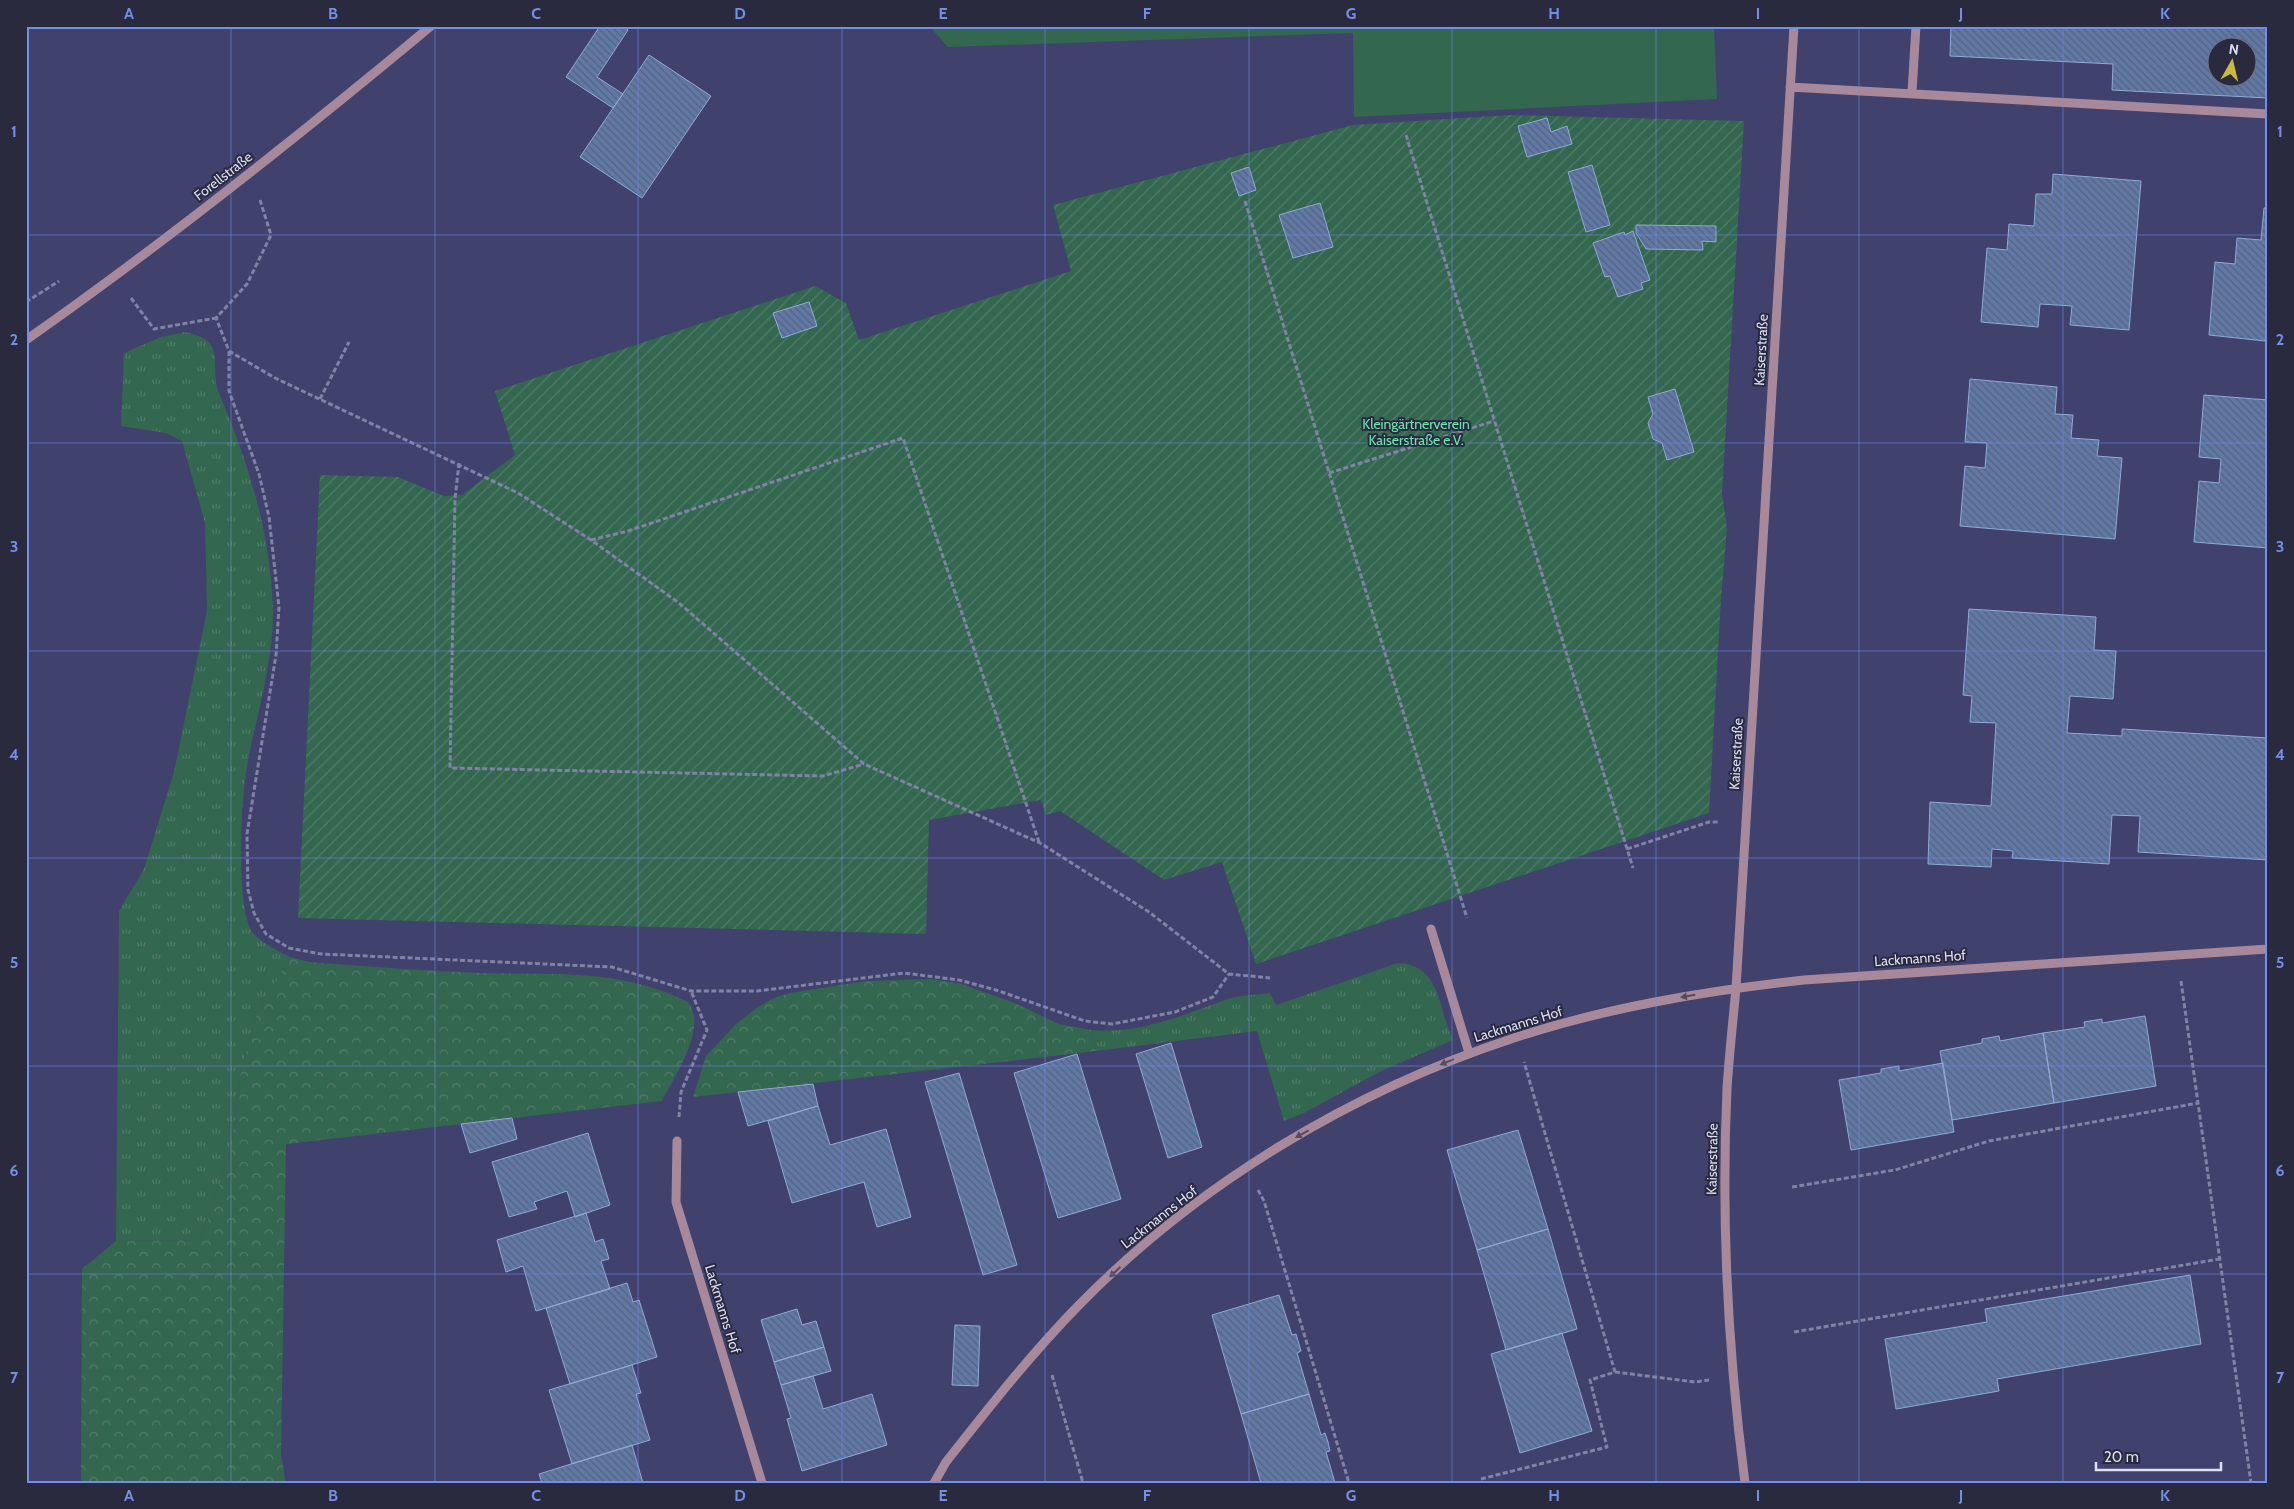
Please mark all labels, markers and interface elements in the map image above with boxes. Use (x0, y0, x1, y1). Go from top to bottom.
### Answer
text: A (124, 4, 134, 23)
text: B (328, 4, 338, 23)
text: C (531, 4, 541, 23)
text: D (734, 4, 746, 23)
text: E (938, 4, 948, 23)
text: F (1143, 4, 1152, 23)
text: G (1346, 4, 1356, 23)
text: H (1548, 4, 1560, 23)
text: I (1756, 4, 1760, 23)
text: J (1958, 4, 1963, 23)
text: K (2160, 4, 2170, 23)
north arrow (2206, 38, 2256, 88)
text: N (2228, 40, 2240, 59)
text: 1 (11, 122, 17, 141)
text: 1 (2277, 122, 2283, 141)
street label: Forellstraße (190, 148, 256, 204)
street label: Kaiserstraße (1750, 314, 1772, 386)
text: 2 (10, 330, 18, 349)
text: 2 (2276, 330, 2284, 349)
park label: Kleingärtnerverein Kaiserstraße e.V. (1362, 415, 1470, 449)
text: 3 (10, 537, 18, 556)
text: 3 (2276, 537, 2284, 556)
street label: Kaiserstraße (1725, 718, 1747, 790)
text: 4 (9, 745, 19, 764)
text: 4 (2275, 745, 2285, 764)
street label: Lackmanns Hof (1874, 946, 1967, 970)
text: 5 (10, 953, 18, 972)
text: 5 (2276, 953, 2284, 972)
one-way arrow (1679, 993, 1695, 1001)
street label: Lackmanns Hof (1471, 1002, 1565, 1046)
one-way arrow (1440, 1059, 1454, 1067)
street label: Kaiserstraße (1702, 1123, 1722, 1195)
one-way arrow (1294, 1130, 1309, 1138)
text: 6 (10, 1161, 19, 1180)
text: 6 (2276, 1161, 2285, 1180)
street label: Lackmanns Hof (1117, 1181, 1201, 1252)
street label: Lackmanns Hof (701, 1262, 745, 1356)
one-way arrow (1108, 1266, 1121, 1277)
text: 7 (10, 1368, 19, 1387)
text: 7 (2276, 1368, 2285, 1387)
scale bar (2096, 1439, 2222, 1471)
text: 20 m (2104, 1448, 2139, 1466)
text: A (124, 1486, 134, 1505)
text: B (328, 1486, 338, 1505)
text: C (531, 1486, 541, 1505)
text: D (734, 1486, 746, 1505)
text: E (938, 1486, 948, 1505)
text: F (1143, 1486, 1152, 1505)
text: G (1346, 1486, 1356, 1505)
text: H (1548, 1486, 1560, 1505)
text: I (1756, 1486, 1760, 1505)
text: J (1958, 1486, 1963, 1505)
text: K (2160, 1486, 2170, 1505)

